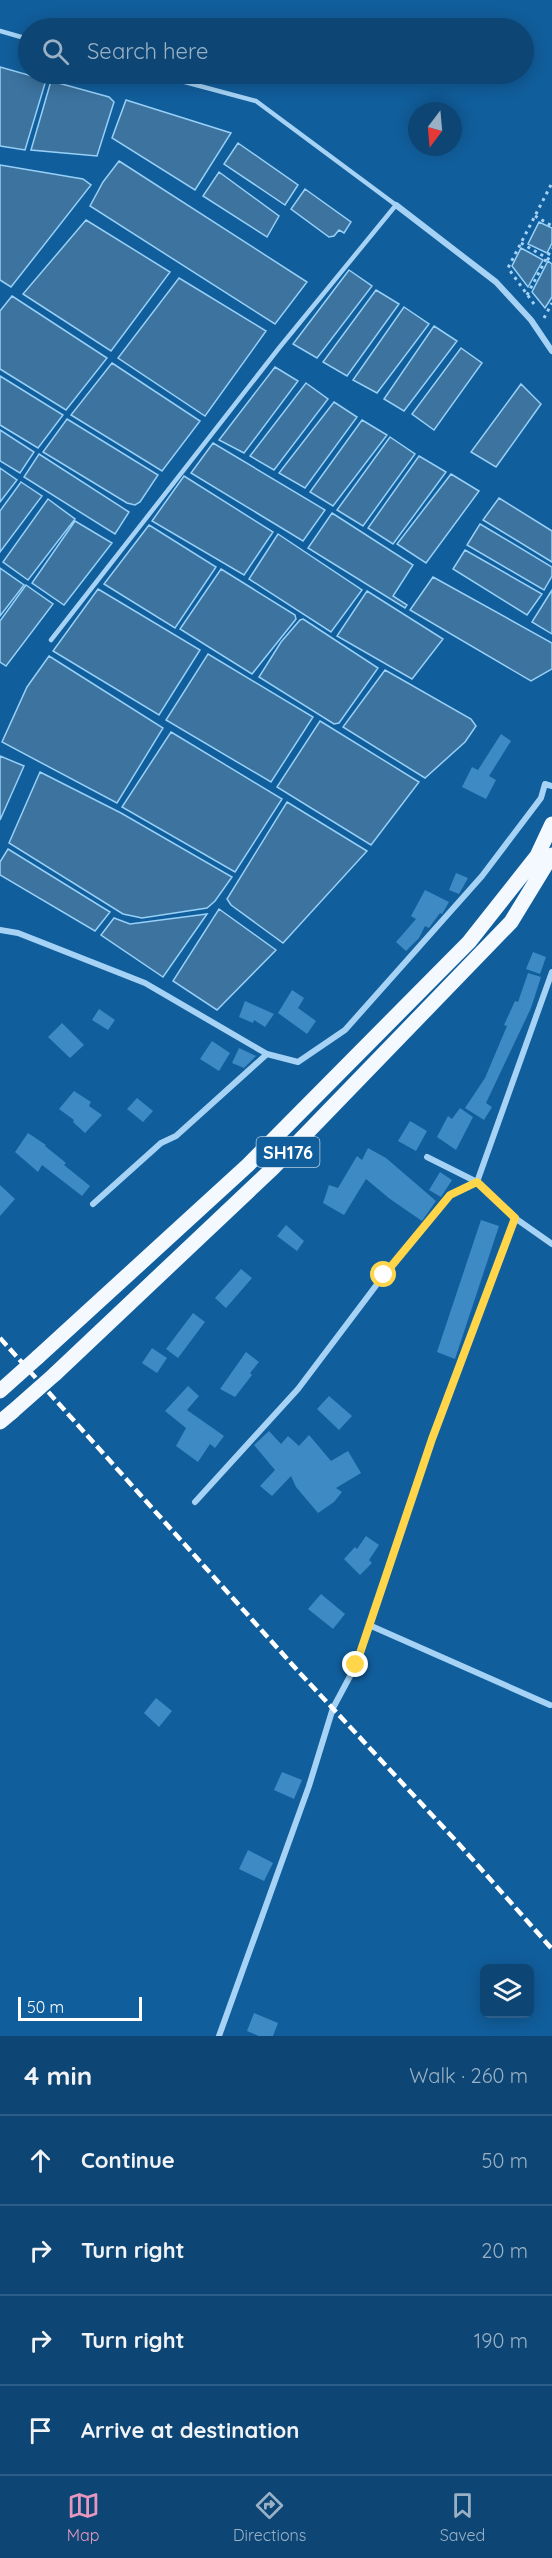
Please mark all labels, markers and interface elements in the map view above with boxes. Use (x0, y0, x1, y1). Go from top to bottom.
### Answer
search box (18, 18, 534, 84)
icon: search (39, 35, 72, 68)
text: Search here (87, 37, 208, 65)
north arrow (408, 102, 462, 156)
road number: SH176 (256, 1137, 320, 1167)
route start (370, 1261, 396, 1287)
route end (342, 1651, 368, 1677)
map controls (480, 1964, 534, 2018)
button: layers (480, 1964, 534, 2018)
scale bar (18, 1994, 142, 2022)
text: 50 m (27, 1997, 64, 2017)
text: 4 min (24, 2059, 92, 2092)
text: Walk · 260 m (409, 2063, 528, 2088)
icon: ahead (24, 2144, 57, 2177)
text: Continue (81, 2146, 175, 2174)
text: 50 m (482, 2148, 528, 2173)
icon: right (24, 2234, 57, 2267)
text: Turn right (81, 2236, 185, 2264)
text: 20 m (481, 2238, 528, 2263)
icon: right (24, 2324, 57, 2357)
text: Turn right (81, 2326, 185, 2354)
text: 190 m (474, 2328, 528, 2353)
icon: arrive (24, 2414, 57, 2447)
text: Arrive at destination (81, 2416, 299, 2444)
tab: Map (67, 2489, 100, 2545)
tab: Directions (233, 2489, 306, 2545)
tab: Saved (440, 2489, 485, 2545)

